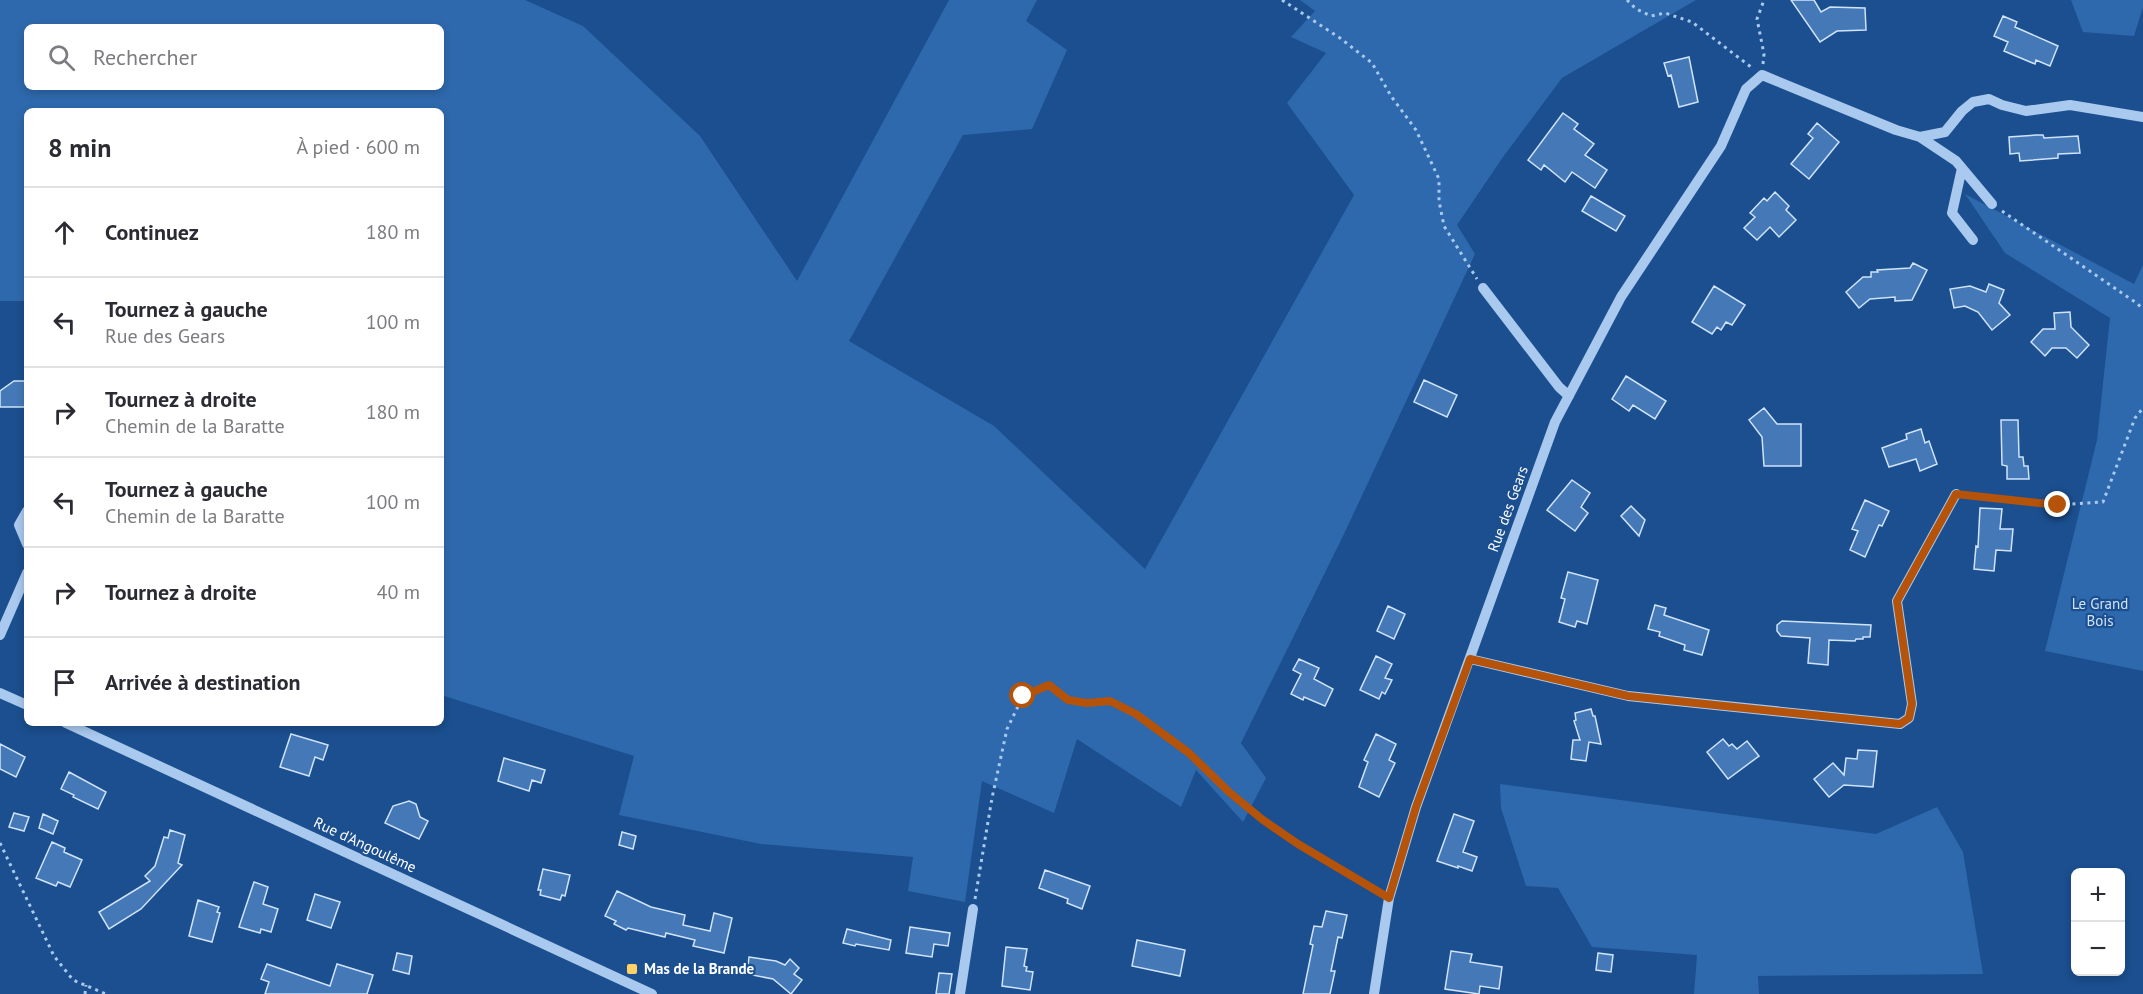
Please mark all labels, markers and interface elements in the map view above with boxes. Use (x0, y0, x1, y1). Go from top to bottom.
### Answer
search box (24, 24, 444, 90)
icon: search (45, 41, 78, 74)
text: Rechercher (93, 43, 197, 71)
text: 8 min (48, 131, 111, 164)
text: À pied · 600 m (296, 134, 420, 160)
icon: ahead (48, 216, 81, 249)
text: Continuez (105, 218, 199, 246)
text: 180 m (366, 219, 420, 245)
text: Tournez à gauche (105, 295, 268, 323)
icon: left (48, 306, 81, 339)
text: 100 m (366, 309, 420, 335)
text: Rue des Gears (105, 323, 225, 349)
text: Tournez à droite (105, 385, 257, 413)
icon: right (48, 396, 81, 429)
text: 180 m (366, 399, 420, 425)
text: Chemin de la Baratte (105, 413, 285, 439)
street label: Rue des Gears (1483, 463, 1532, 554)
text: Tournez à gauche (105, 475, 268, 503)
icon: left (48, 486, 81, 519)
text: 100 m (366, 489, 420, 515)
route end (2044, 491, 2070, 517)
text: Chemin de la Baratte (105, 503, 285, 529)
icon: right (48, 576, 81, 609)
text: Tournez à droite (105, 578, 257, 606)
text: 40 m (377, 579, 420, 605)
park label: Le Grand Bois (2072, 594, 2128, 630)
icon: arrive (48, 666, 81, 699)
text: Arrivée à destination (105, 668, 301, 696)
route start (1009, 682, 1035, 708)
street label: Rue d'Angoulême (311, 812, 420, 877)
map controls (2071, 868, 2125, 976)
button: + (2071, 868, 2125, 922)
button: − (2071, 922, 2125, 976)
place label: Mas de la Brande (644, 959, 755, 978)
marker: Mas de la Brande (625, 962, 639, 976)

